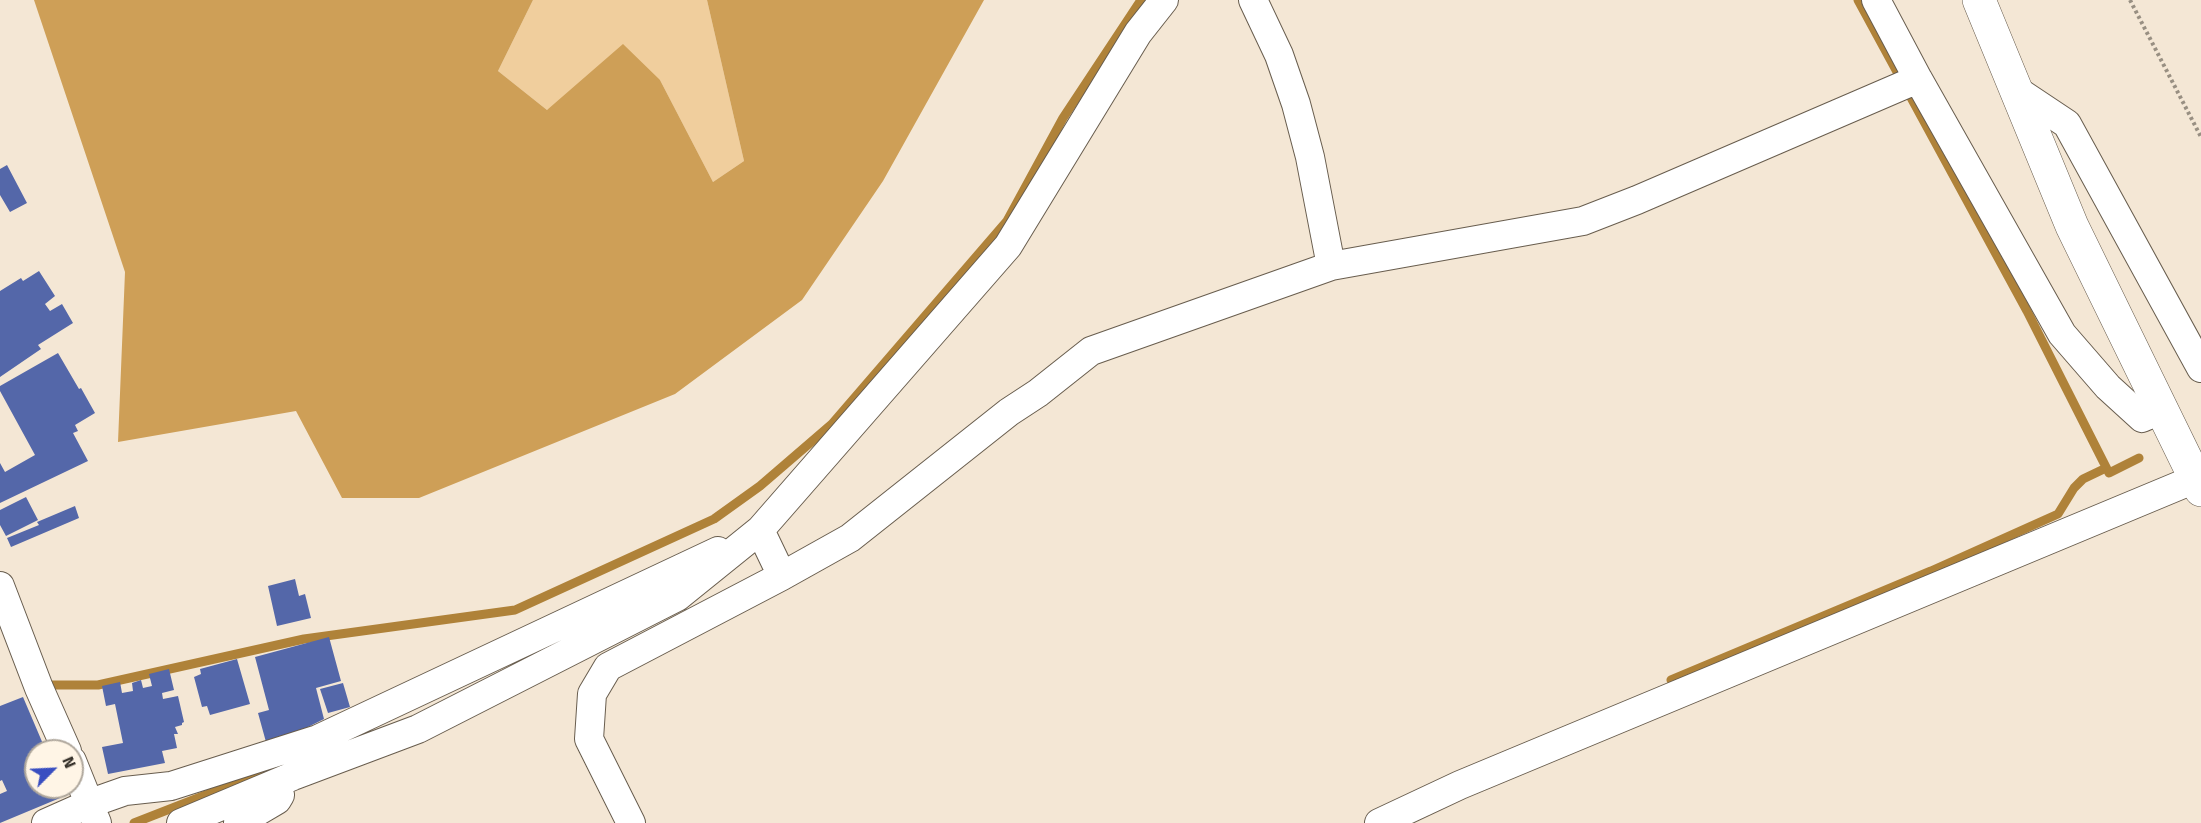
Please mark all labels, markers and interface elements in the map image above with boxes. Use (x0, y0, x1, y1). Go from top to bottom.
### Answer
north arrow (24, 739, 84, 799)
text: N (58, 754, 80, 771)

